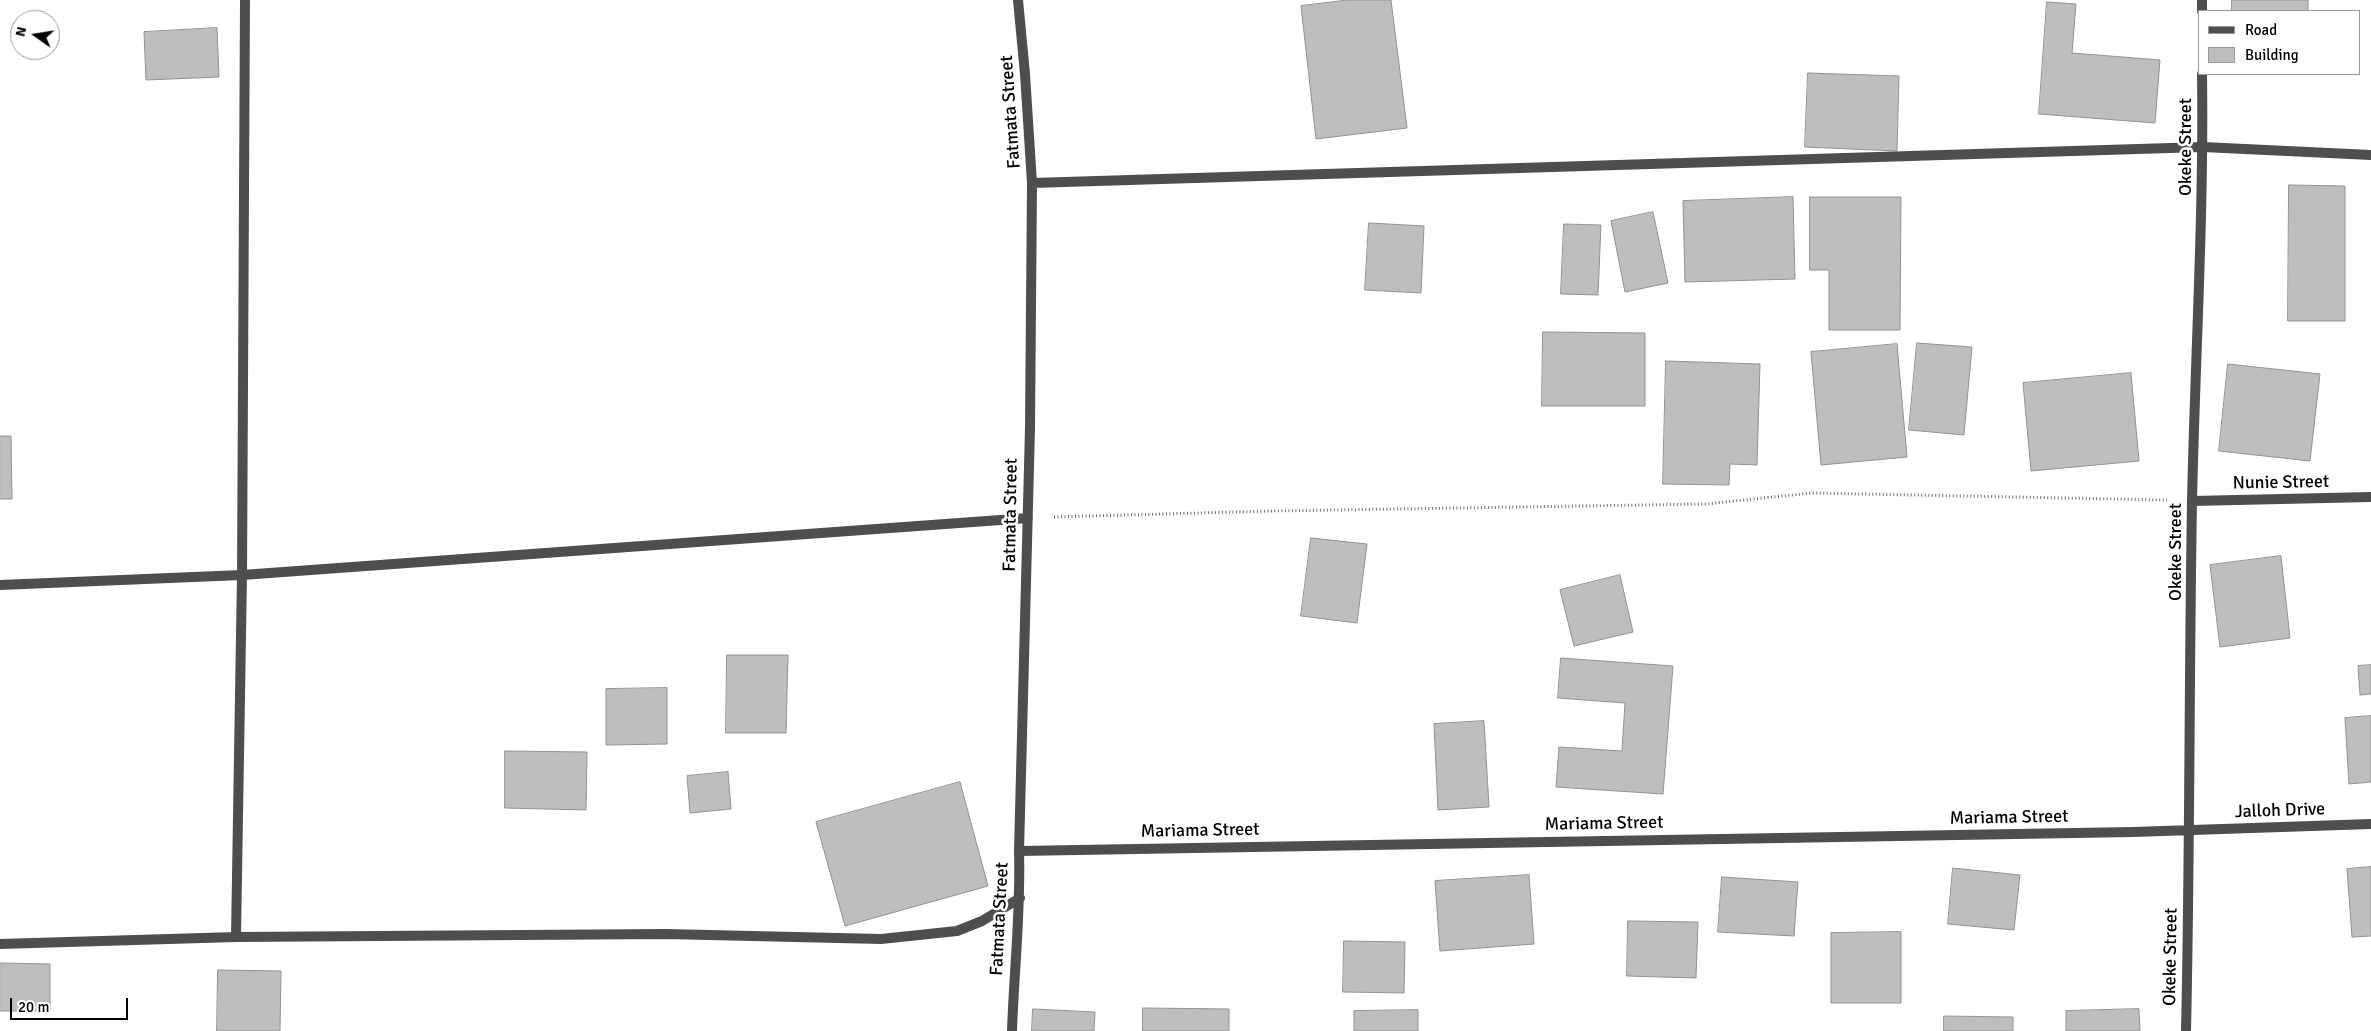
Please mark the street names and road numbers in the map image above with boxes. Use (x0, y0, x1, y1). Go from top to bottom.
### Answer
street label: Fatmata Street (996, 55, 1026, 169)
street label: Okeke Street (2175, 98, 2197, 196)
street label: Fatmata Street (999, 458, 1023, 572)
street label: Nunie Street (2232, 471, 2330, 495)
street label: Okeke Street (2165, 503, 2187, 601)
street label: Jalloh Drive (2235, 799, 2325, 823)
street label: Mariama Street (1949, 806, 2069, 830)
street label: Mariama Street (1544, 812, 1664, 836)
street label: Mariama Street (1140, 819, 1260, 843)
street label: Fatmata Street (986, 862, 1014, 976)
street label: Okeke Street (2159, 908, 2183, 1006)

